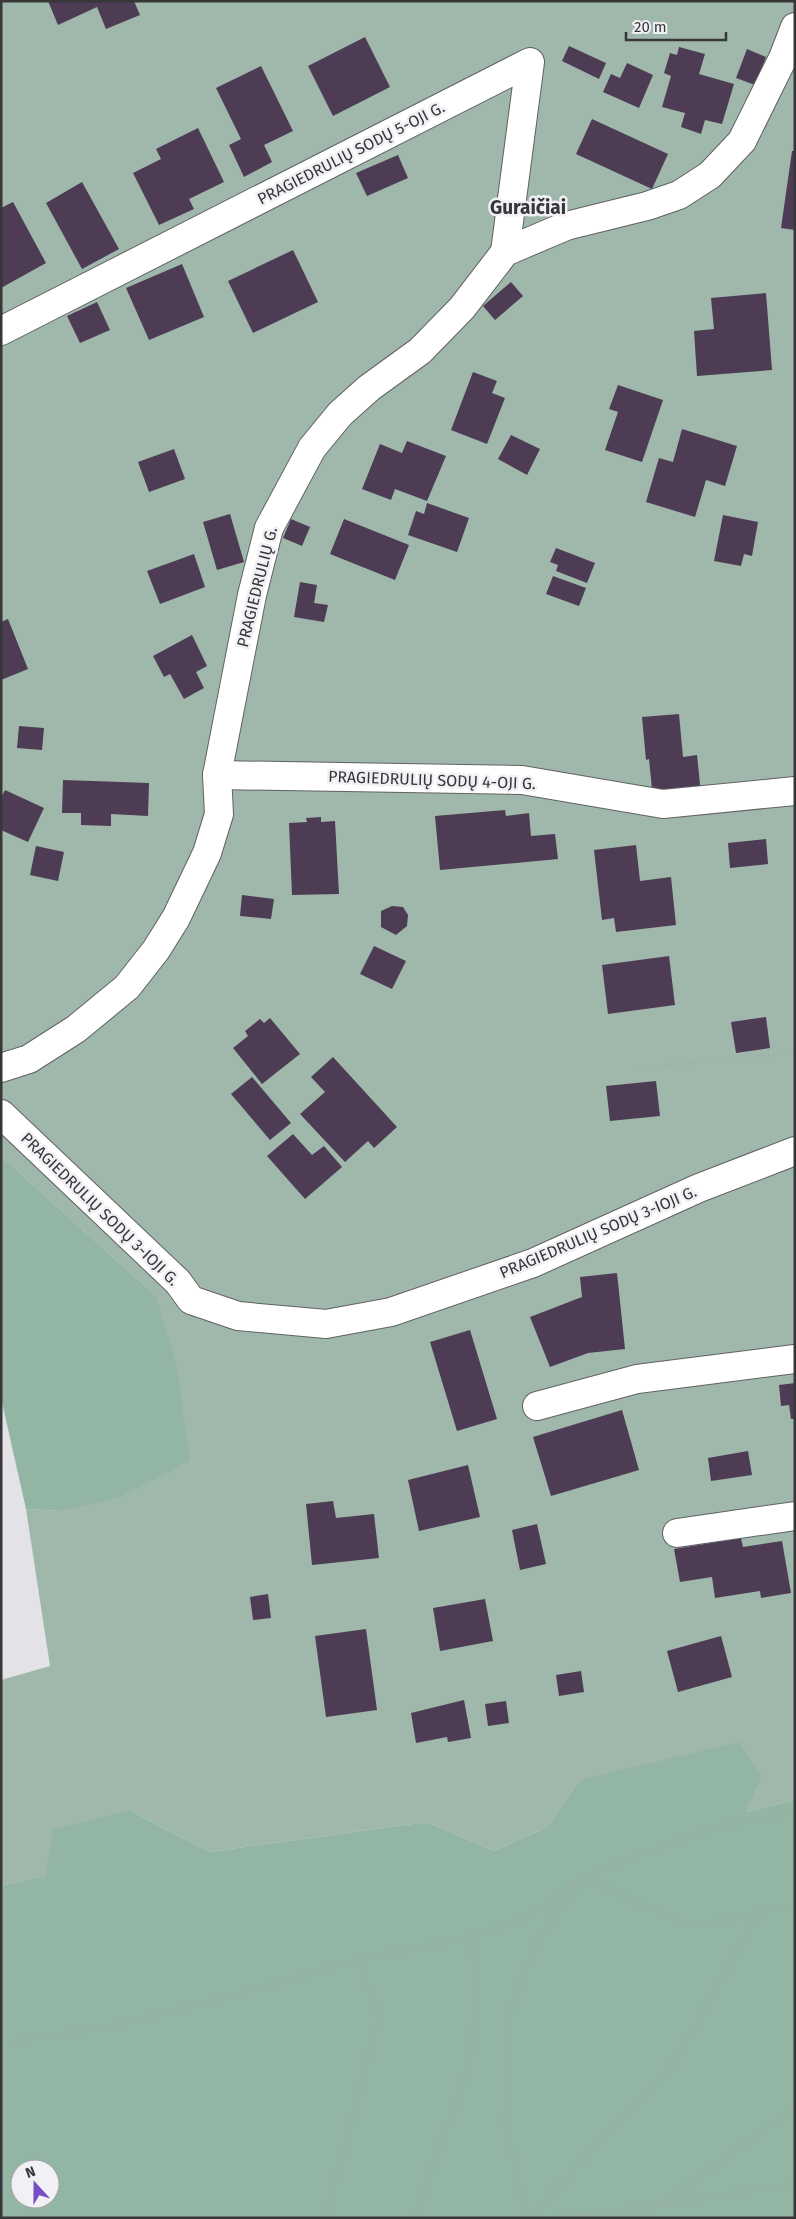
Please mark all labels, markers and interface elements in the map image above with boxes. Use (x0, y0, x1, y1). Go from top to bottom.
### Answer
scale bar (626, 10, 726, 42)
text: 20 m (634, 18, 667, 36)
street label: PRAGIEDRULIŲ SODŲ 5-OJI G. (254, 97, 448, 209)
district label: Guraičiai (490, 196, 566, 219)
street label: PRAGIEDRULIŲ G. (233, 525, 281, 649)
street label: PRAGIEDRULIŲ SODŲ 4-OJI G. (328, 767, 536, 793)
street label: PRAGIEDRULIŲ SODŲ 3-IOJI G. (17, 1128, 183, 1290)
street label: PRAGIEDRULIŲ SODŲ 3-IOJI G. (497, 1182, 699, 1282)
north arrow (10, 2159, 60, 2209)
text: N (23, 2163, 38, 2182)

